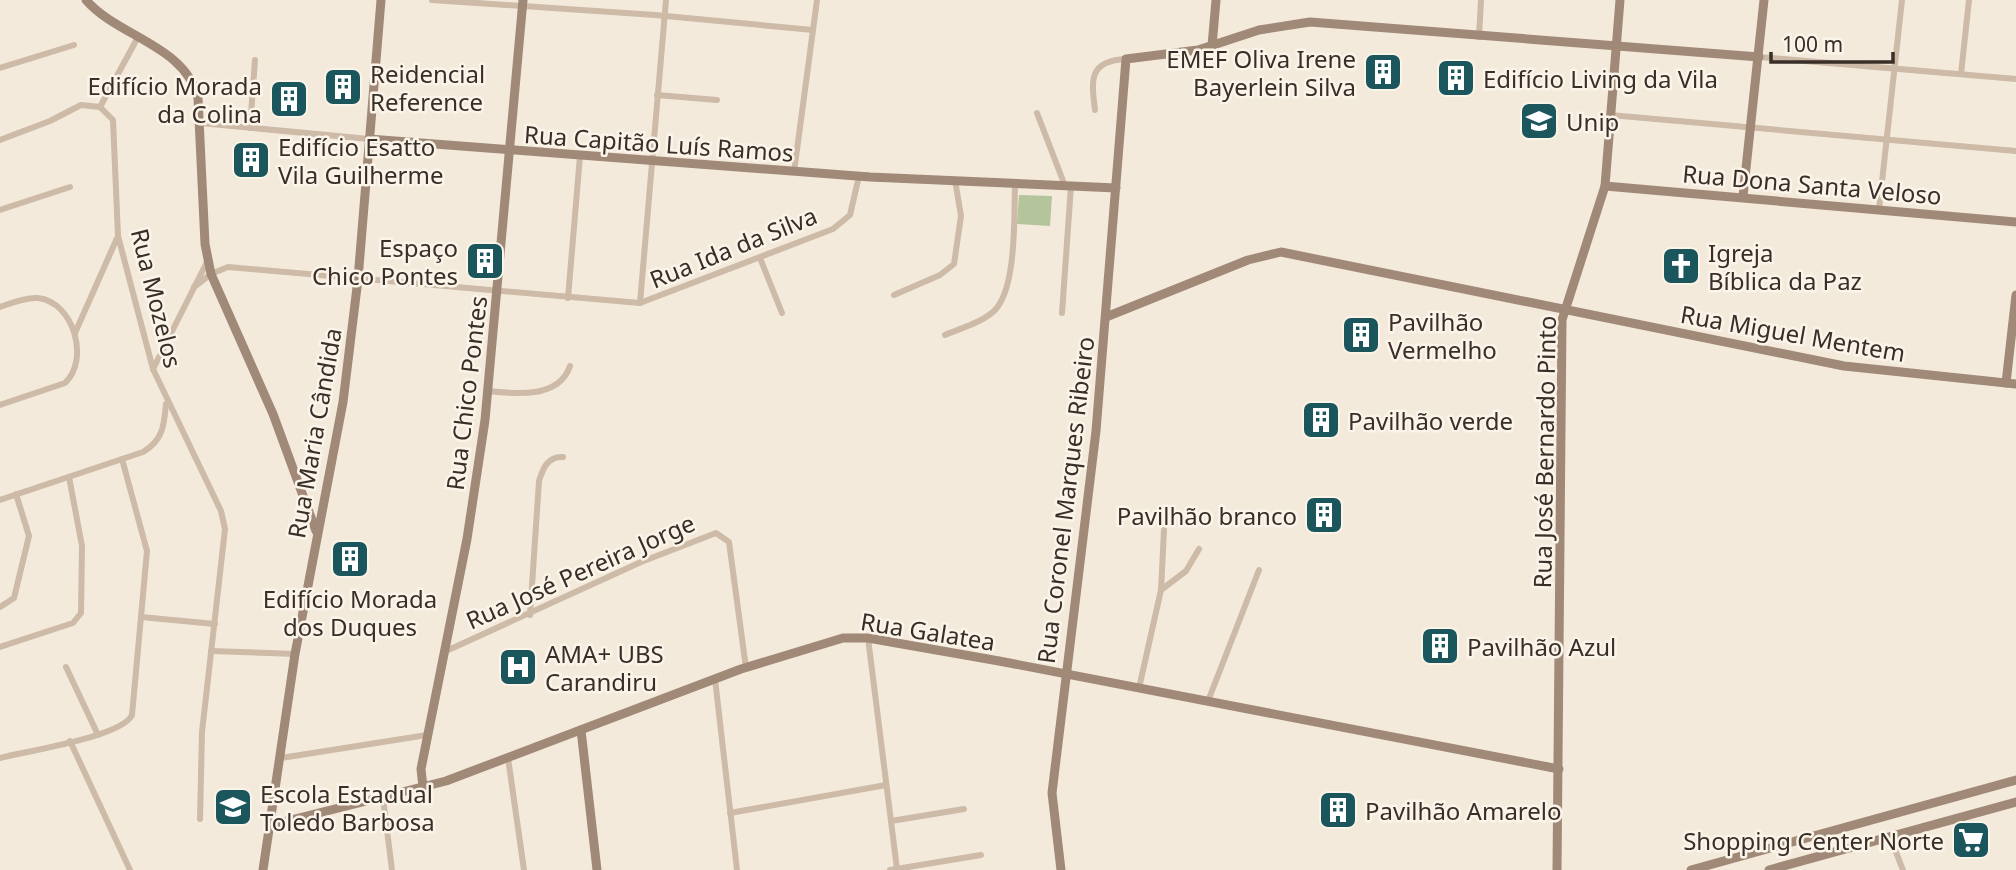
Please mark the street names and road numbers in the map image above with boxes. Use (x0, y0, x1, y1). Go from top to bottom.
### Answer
street label: Rua Capitão Luís Ramos (523, 117, 795, 169)
street label: Rua Dona Santa Veloso (1681, 156, 1943, 212)
street label: Rua Ida da Silva (644, 198, 822, 296)
street label: Rua Mozelos (124, 225, 190, 371)
street label: Rua Chico Pontes (438, 294, 494, 492)
street label: Rua Miguel Mentem (1678, 297, 1908, 369)
street label: Rua José Bernardo Pinto (1525, 315, 1563, 589)
street label: Rua Maria Cândida (279, 325, 349, 541)
street label: Rua Coronel Marques Ribeiro (1029, 335, 1101, 665)
street label: Rua José Pereira Jorge (460, 506, 700, 636)
street label: Rua Galatea (858, 604, 998, 658)

